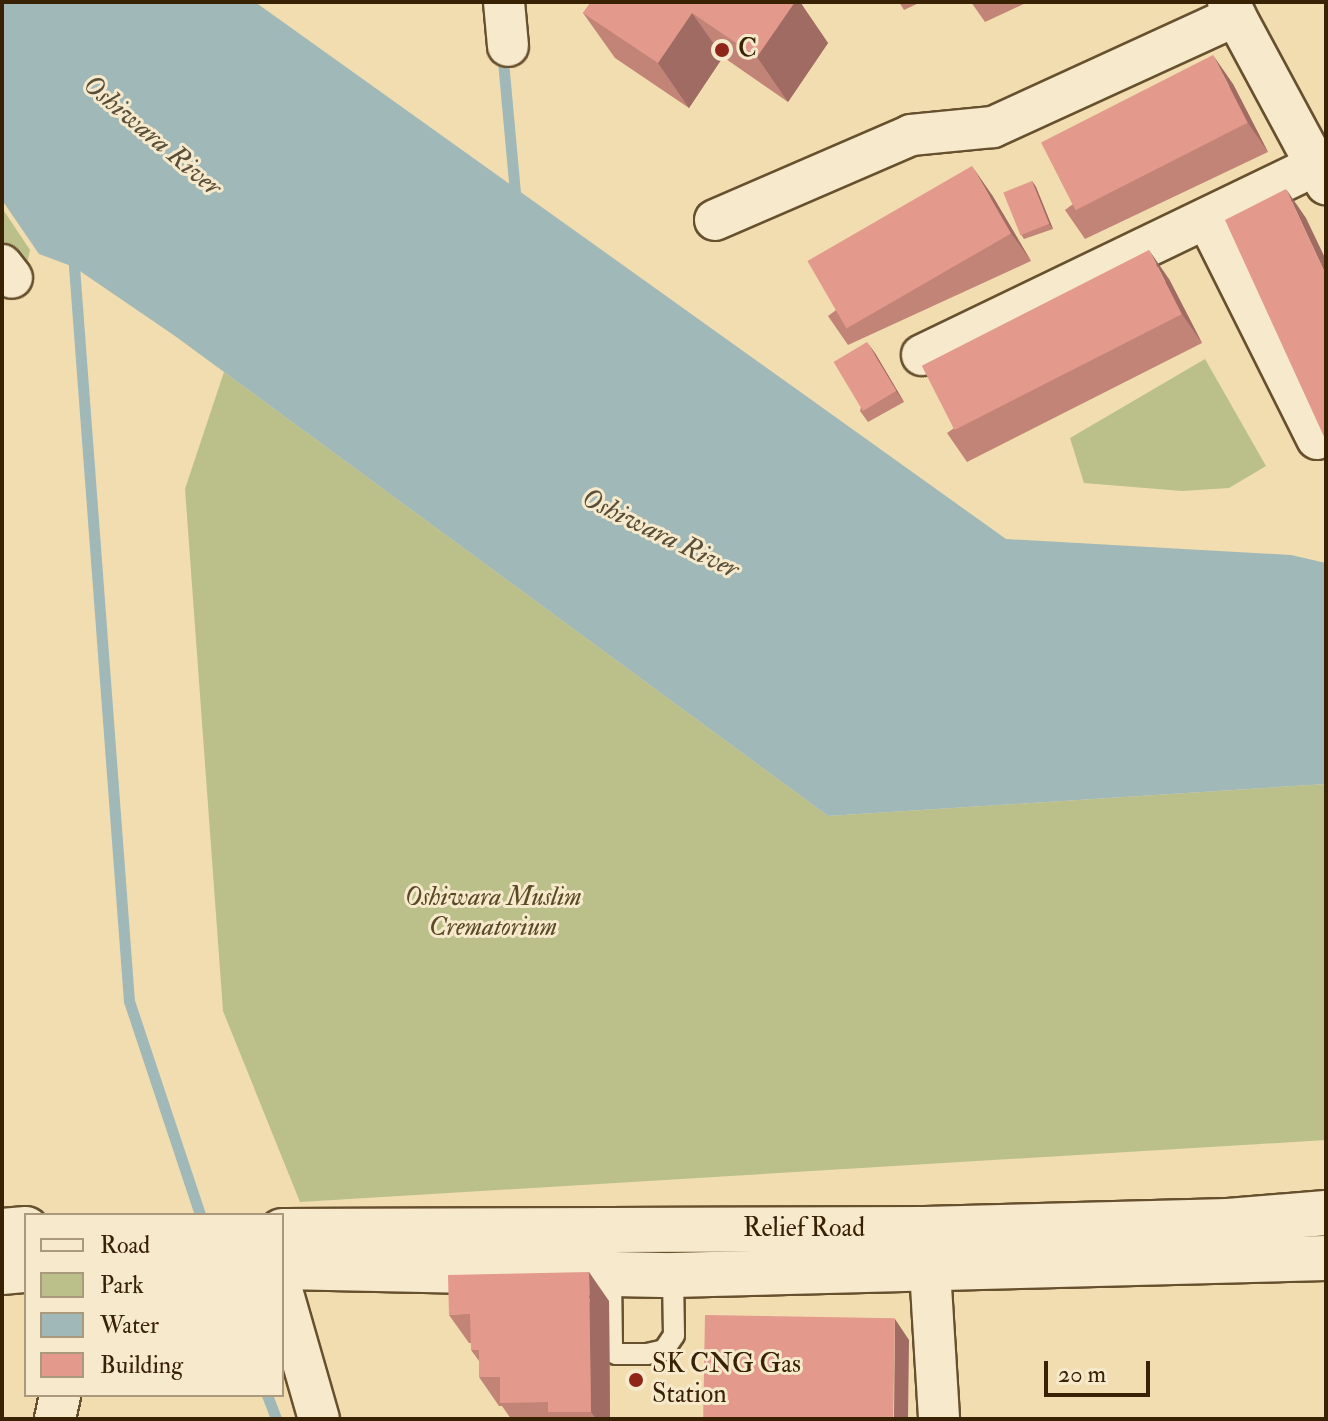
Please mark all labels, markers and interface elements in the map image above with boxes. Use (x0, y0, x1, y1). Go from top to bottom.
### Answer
place label: C (738, 34, 757, 66)
marker: C (713, 41, 731, 59)
water label: Oshiwara River (76, 68, 228, 204)
water label: Oshiwara River (576, 481, 744, 587)
park label: Oshiwara Muslim Crematorium (404, 882, 582, 944)
legend (24, 1213, 284, 1397)
street label: Relief Road (743, 1213, 865, 1245)
text: Road (100, 1230, 150, 1261)
text: Park (100, 1270, 144, 1301)
text: Water (100, 1310, 159, 1341)
scale bar (1048, 1345, 1154, 1395)
place label: SK CNG Gas Station (652, 1349, 801, 1410)
text: Building (100, 1350, 183, 1381)
text: 20 m (1058, 1359, 1106, 1390)
marker: SK CNG Gas Station (627, 1371, 645, 1389)

